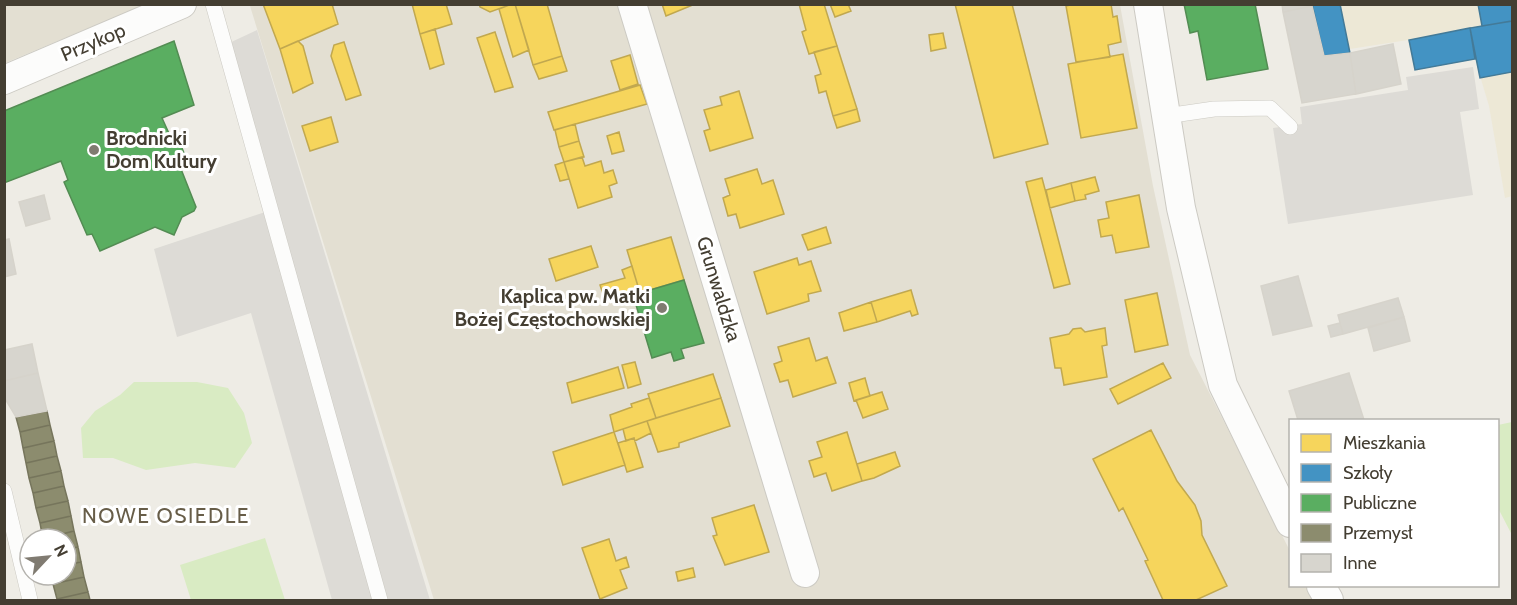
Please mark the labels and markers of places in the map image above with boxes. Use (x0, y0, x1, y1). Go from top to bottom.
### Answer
place label: Brodnicki Dom Kultury (106, 126, 217, 173)
marker: Brodnicki Dom Kultury (87, 143, 101, 157)
place label: Kaplica pw. Matki Bożej Częstochowskiej (454, 284, 650, 331)
marker: Kaplica pw. Matki Bożej Częstochowskiej (655, 301, 669, 315)

